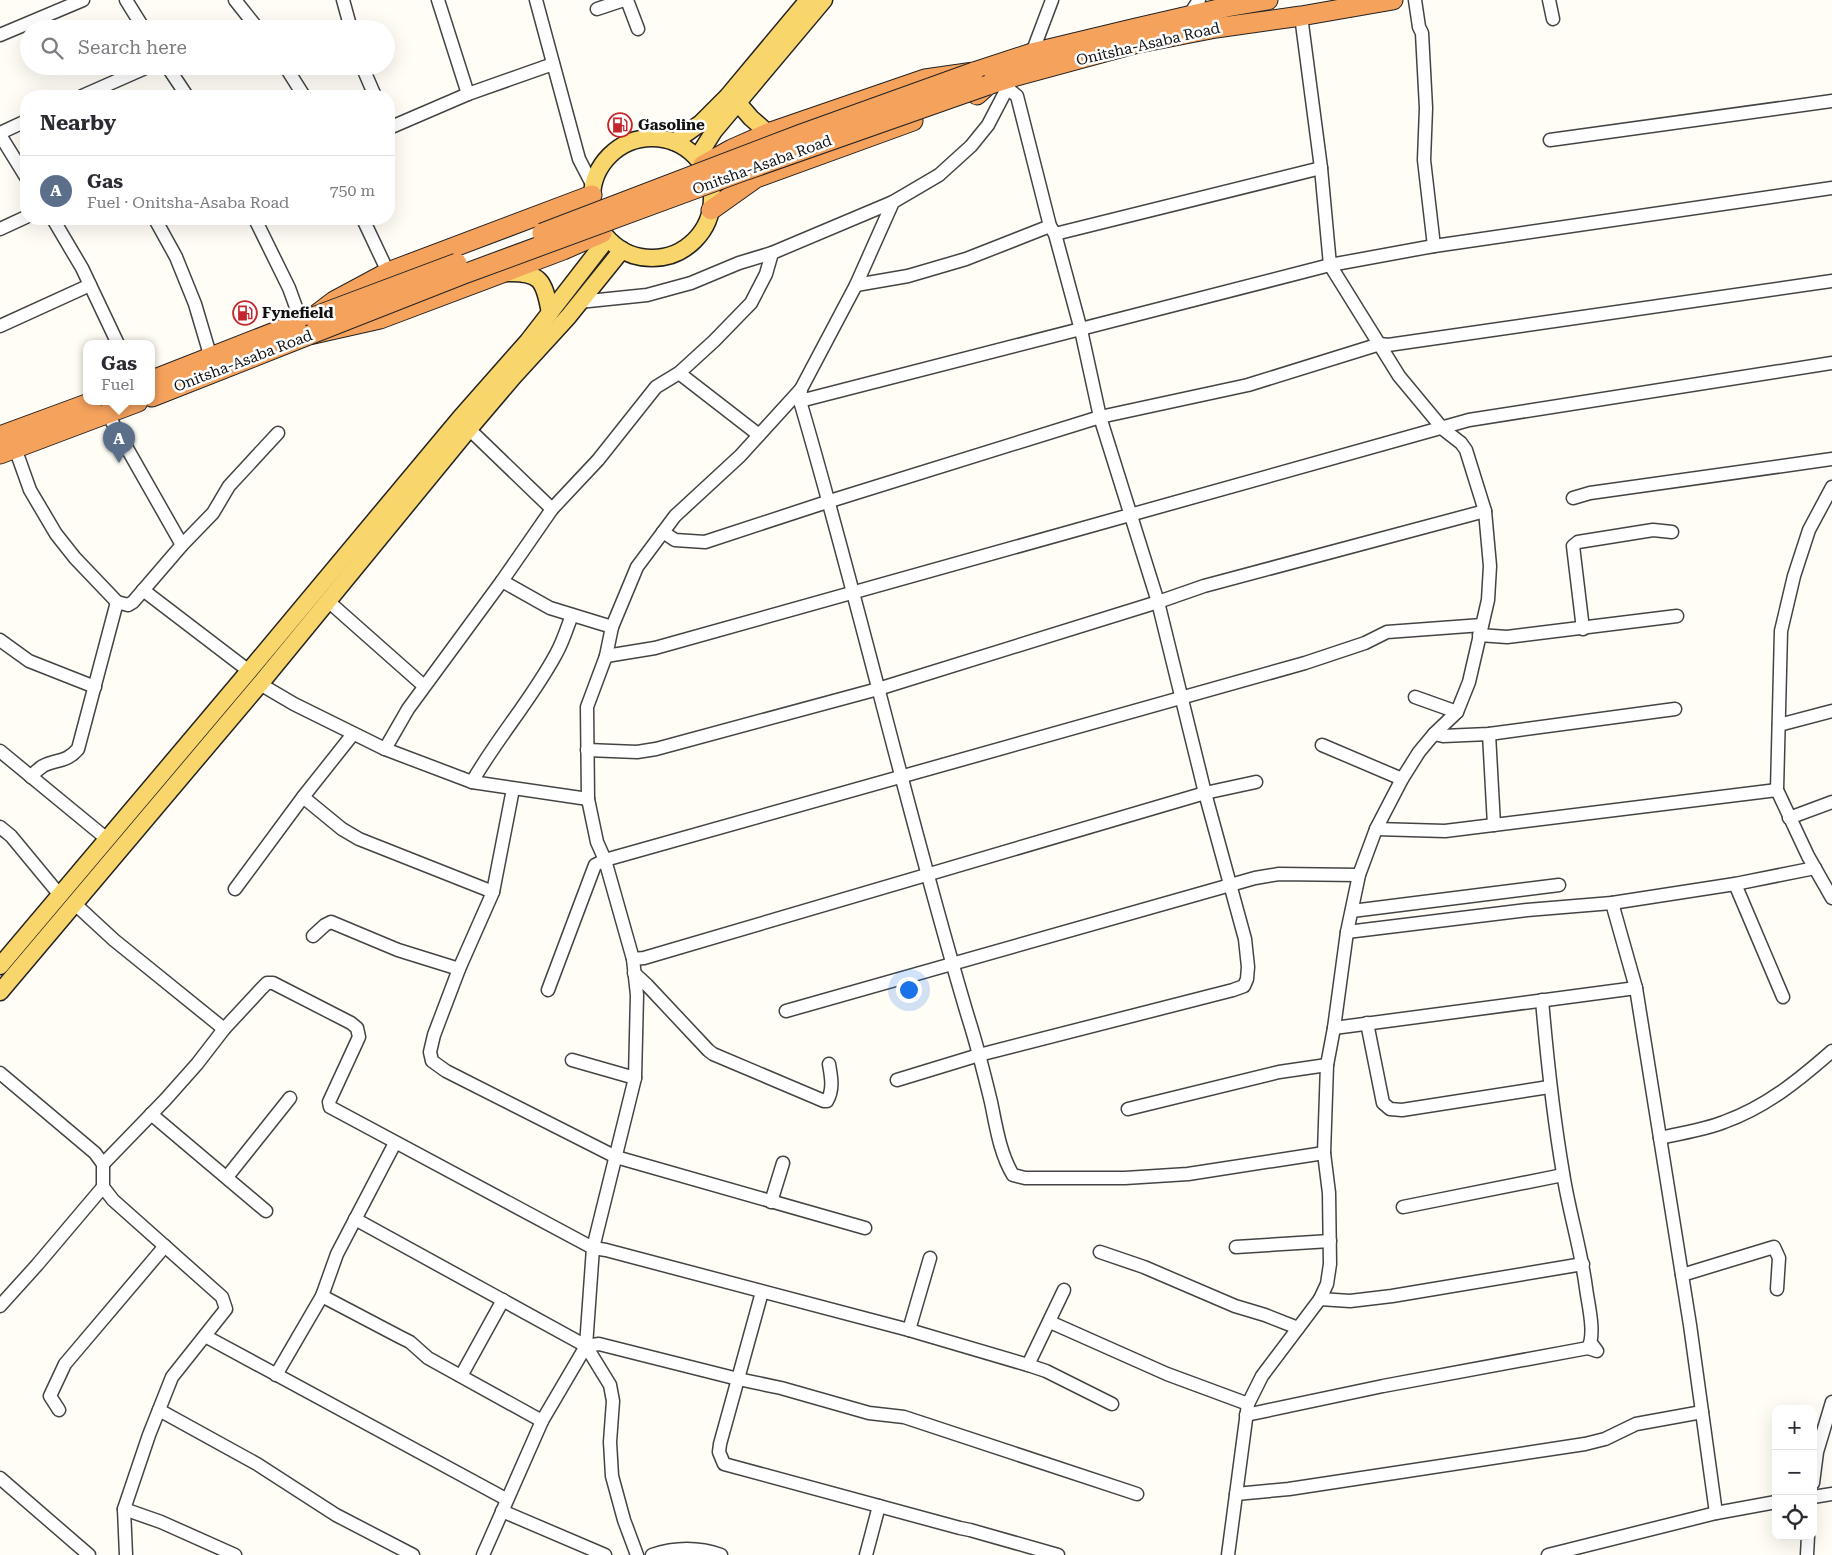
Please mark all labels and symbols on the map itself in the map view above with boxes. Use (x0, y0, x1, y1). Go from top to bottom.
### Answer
street label: Onitsha-Asaba Road (1074, 19, 1222, 69)
fuel station icon: Gasoline (607, 112, 633, 138)
place label: Gasoline (638, 116, 705, 134)
street label: Onitsha-Asaba Road (690, 131, 835, 199)
fuel station icon: Fynefield (232, 300, 258, 326)
place label: Fynefield (262, 304, 334, 322)
street label: Onitsha-Asaba Road (171, 326, 315, 396)
pin: A (103, 422, 135, 463)
your location (896, 977, 922, 1003)

